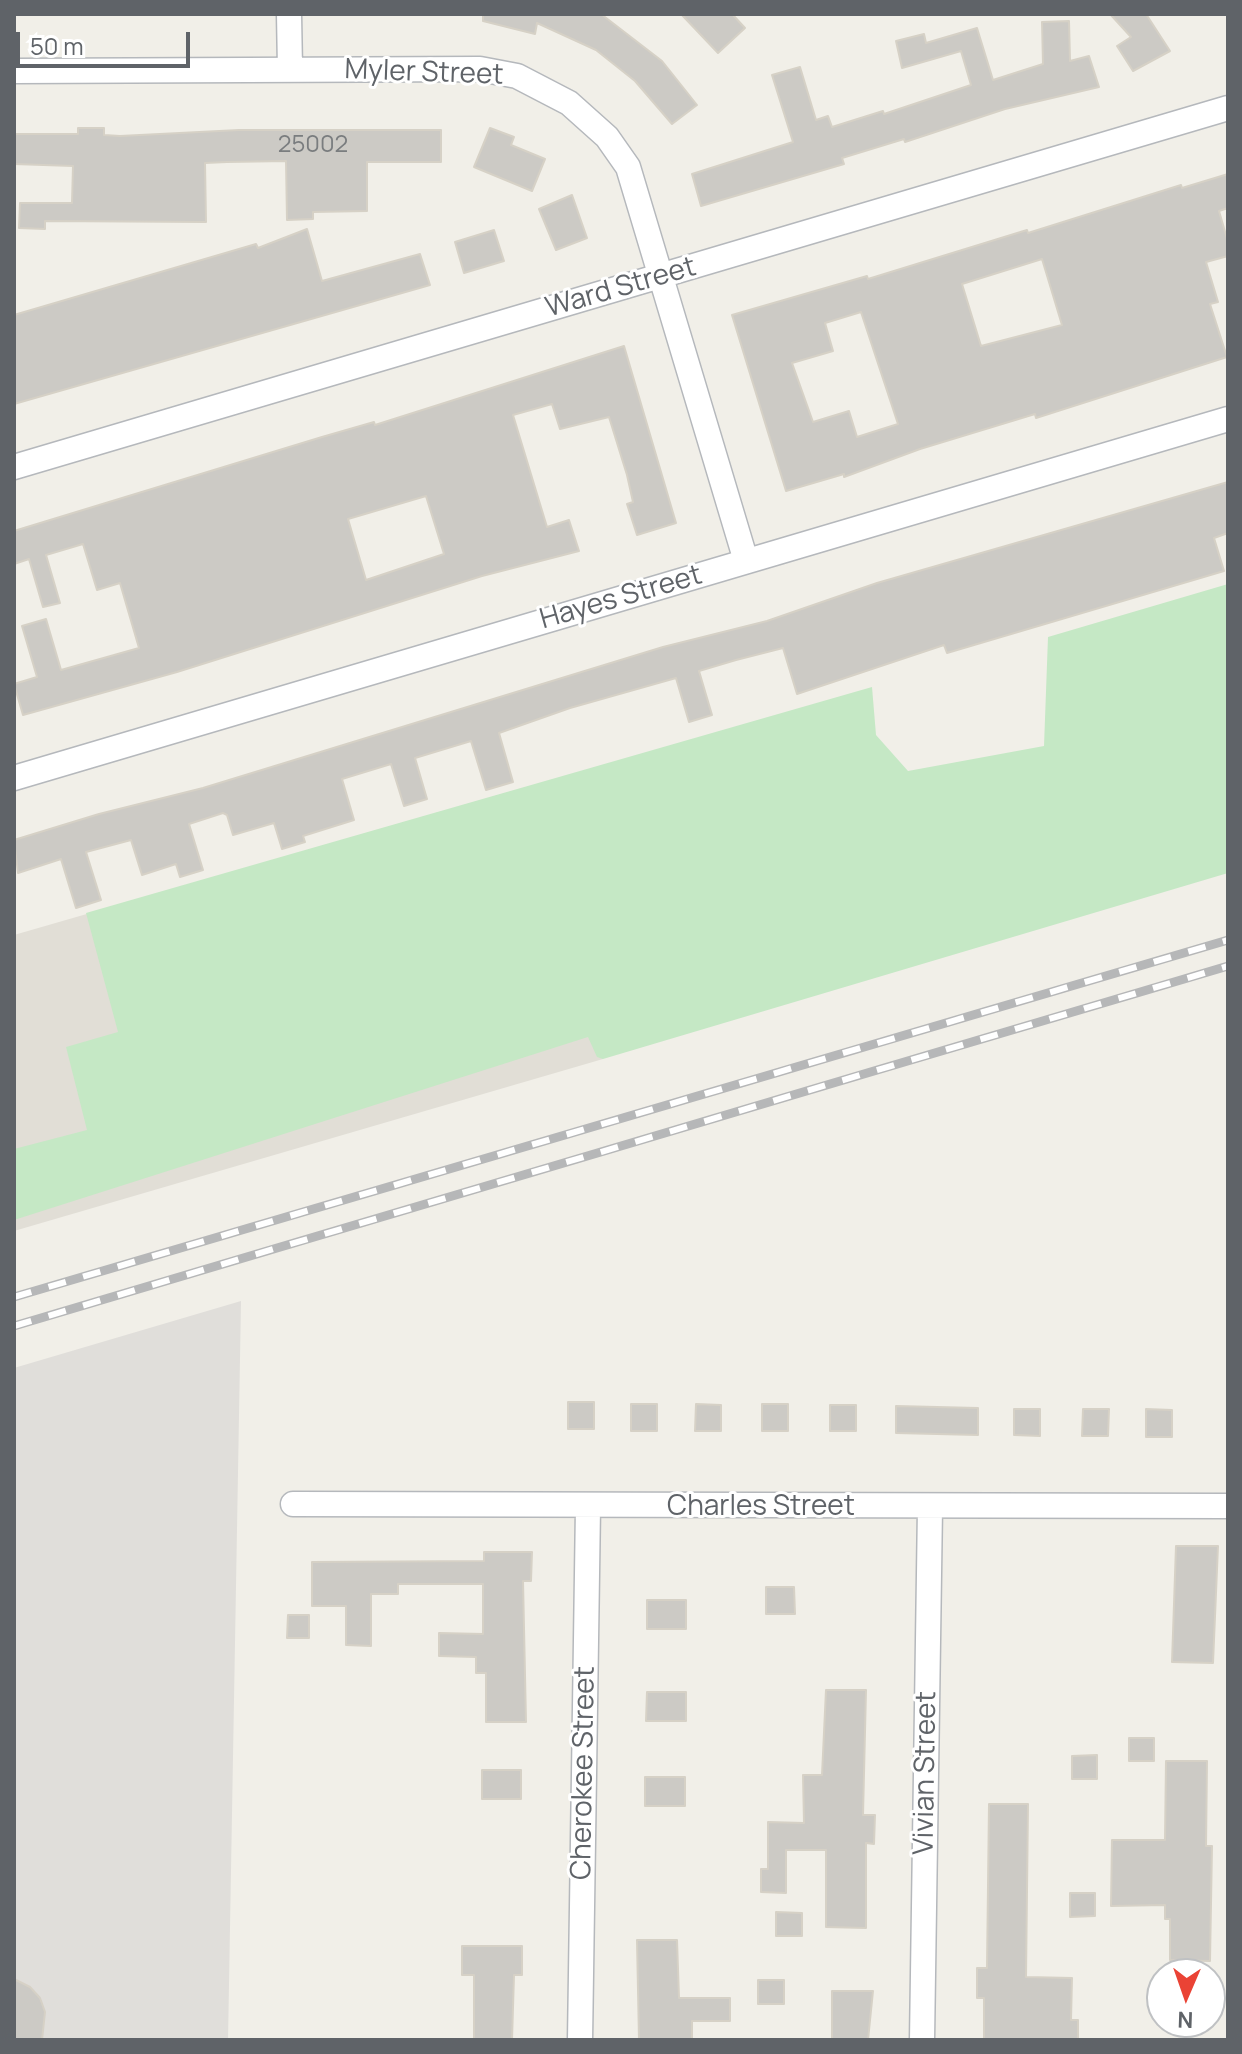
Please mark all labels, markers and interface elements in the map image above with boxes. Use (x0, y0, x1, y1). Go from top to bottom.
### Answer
scale bar (20, 16, 194, 66)
text: 50 m (30, 29, 84, 62)
street label: Myler Street (344, 53, 504, 93)
house number: 25002 (278, 131, 348, 159)
street label: Ward Street (542, 251, 700, 325)
street label: Hayes Street (536, 559, 706, 637)
street label: Charles Street (667, 1490, 855, 1524)
street label: Cherokee Street (565, 1666, 603, 1880)
street label: Vivian Street (908, 1691, 944, 1855)
north arrow (1146, 1958, 1226, 2038)
text: N (1177, 2005, 1194, 2035)

